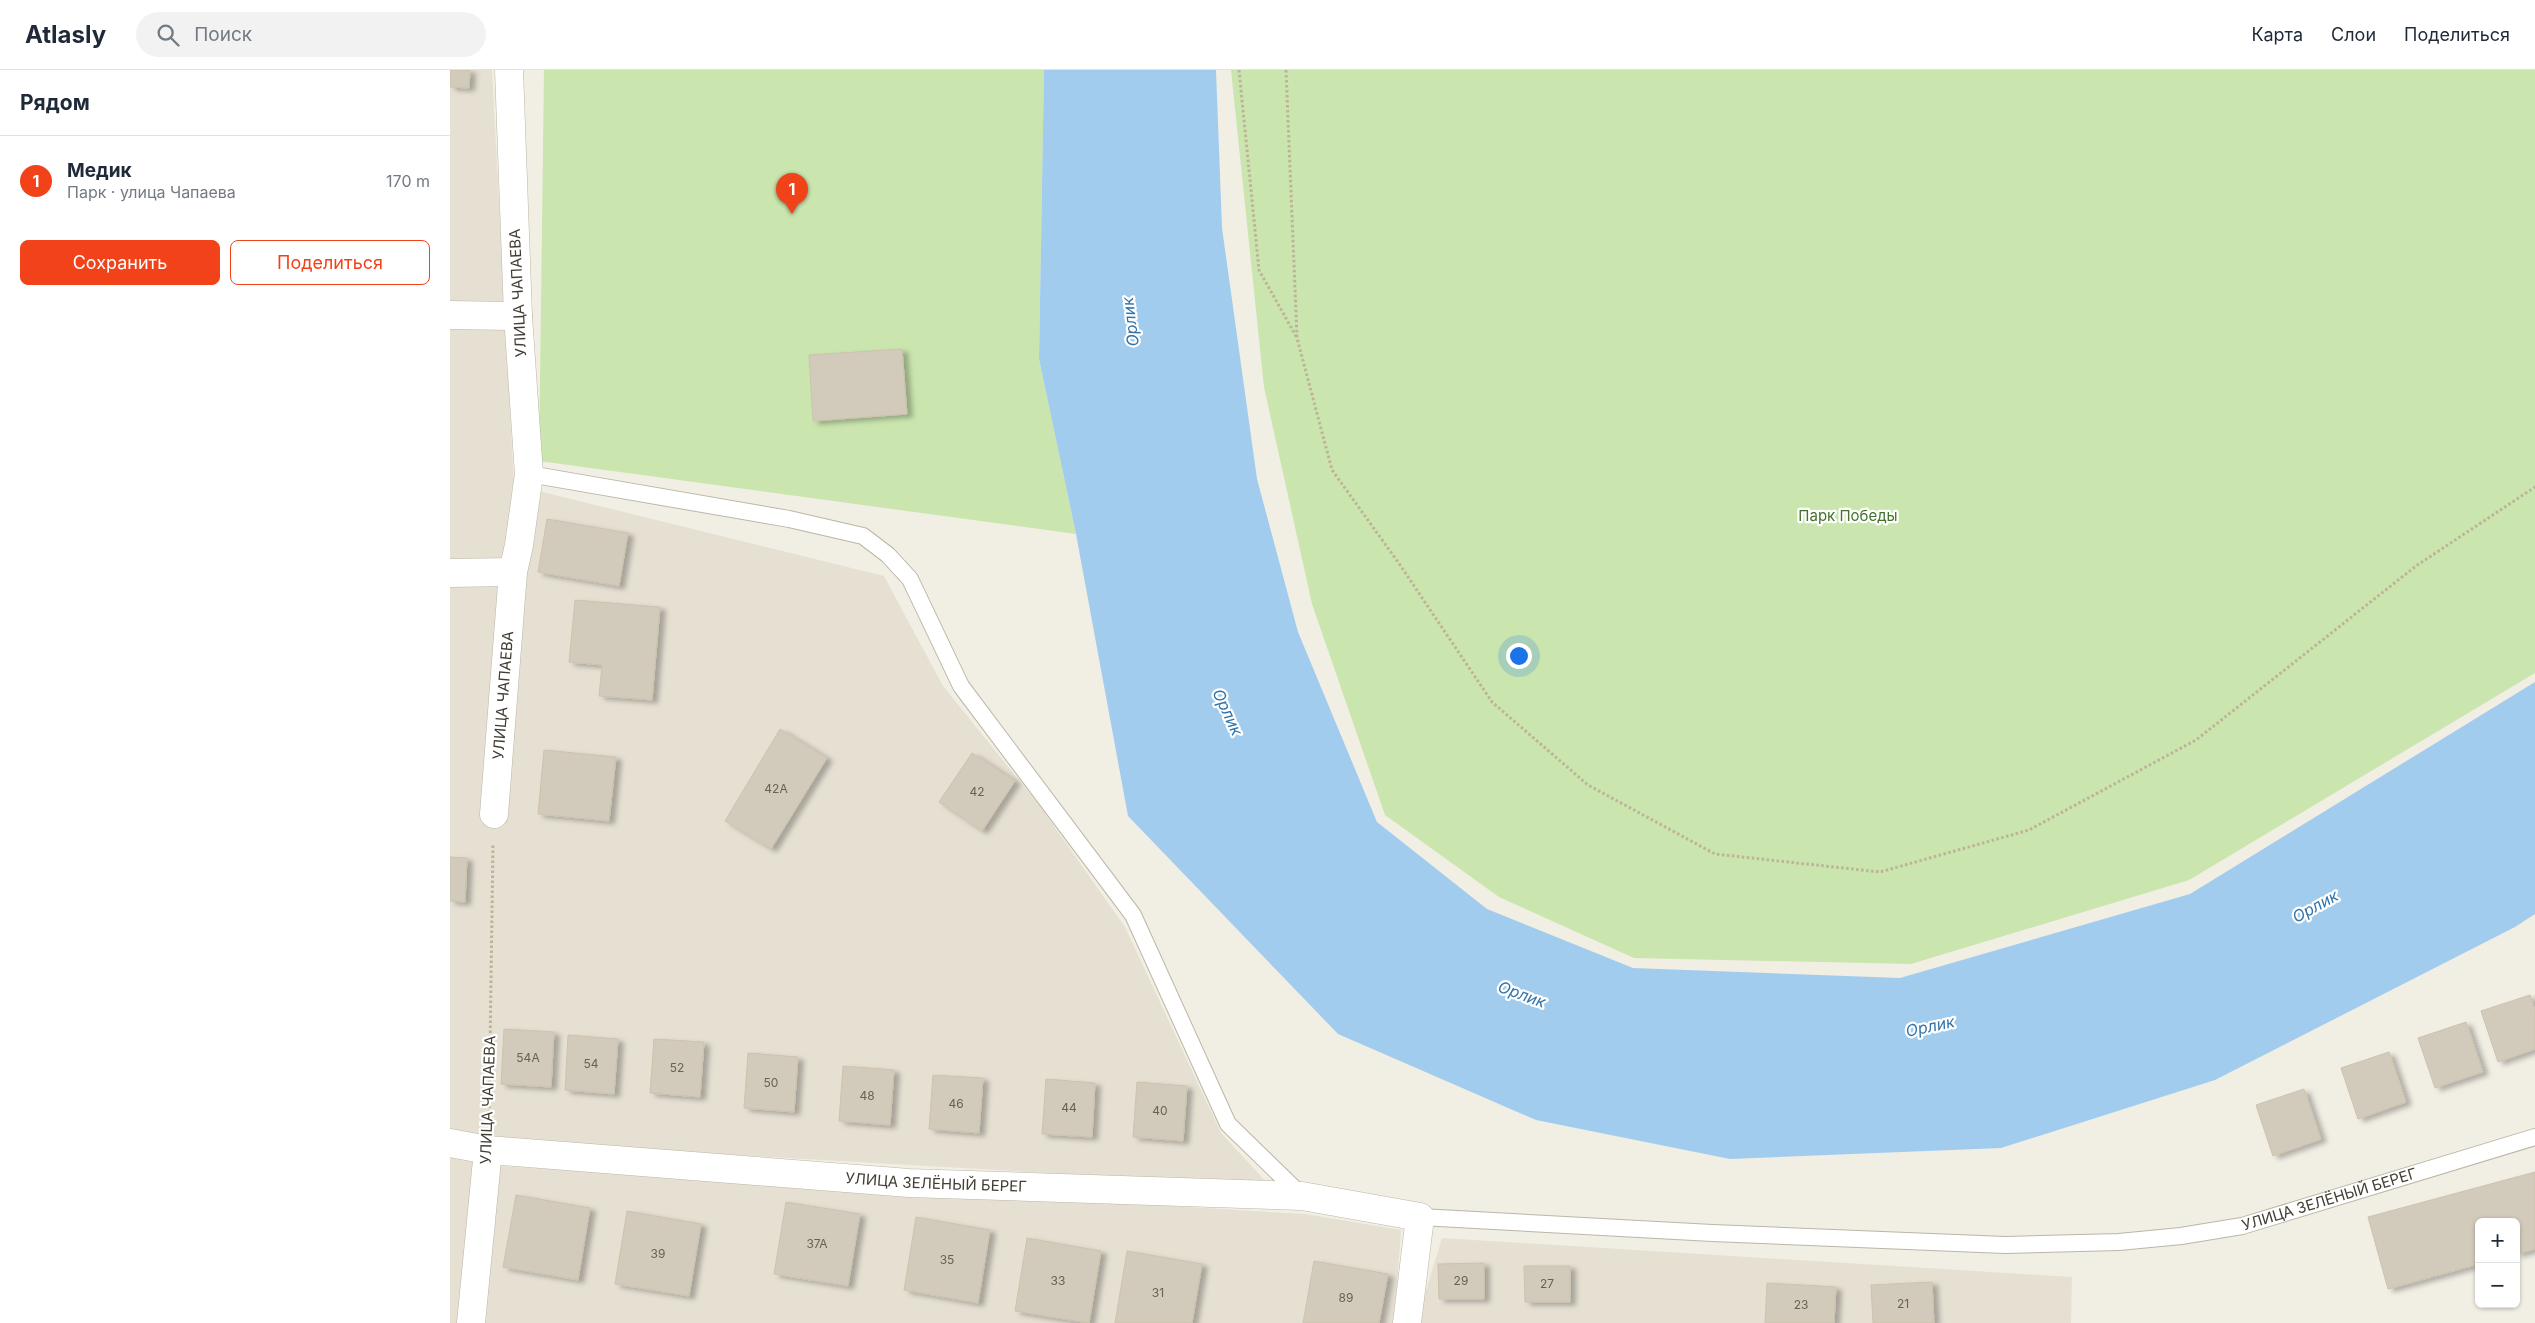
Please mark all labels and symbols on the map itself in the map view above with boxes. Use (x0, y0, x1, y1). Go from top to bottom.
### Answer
pin: 1 (776, 173, 808, 214)
street label: УЛИЦА ЧАПАЕВА (505, 228, 530, 358)
water label: Орлик (1117, 295, 1143, 348)
park label: Парк Победы (1798, 506, 1898, 525)
street label: УЛИЦА ЧАПАЕВА (488, 630, 517, 760)
your location (1506, 643, 1532, 669)
water label: Орлик (1208, 685, 1248, 740)
house number: 42А (764, 781, 788, 796)
house number: 42 (969, 784, 985, 799)
water label: Орлик (2289, 885, 2343, 927)
water label: Орлик (1495, 976, 1550, 1012)
water label: Орлик (1904, 1011, 1958, 1041)
street label: УЛИЦА ЧАПАЕВА (476, 1035, 499, 1165)
house number: 54А (516, 1050, 540, 1065)
house number: 54 (583, 1056, 599, 1071)
house number: 52 (670, 1060, 684, 1075)
house number: 50 (764, 1075, 778, 1090)
house number: 48 (859, 1088, 875, 1103)
house number: 46 (948, 1096, 964, 1111)
house number: 44 (1061, 1100, 1077, 1115)
house number: 40 (1152, 1103, 1168, 1118)
street label: УЛИЦА ЗЕЛЁНЫЙ БЕРЕГ (2239, 1163, 2419, 1235)
street label: УЛИЦА ЗЕЛЁНЫЙ БЕРЕГ (845, 1168, 1027, 1196)
house number: 37А (806, 1236, 828, 1251)
house number: 39 (651, 1246, 665, 1261)
house number: 35 (940, 1252, 954, 1267)
house number: 33 (1051, 1273, 1065, 1288)
house number: 29 (1454, 1273, 1468, 1288)
house number: 27 (1540, 1276, 1554, 1291)
house number: 31 (1152, 1285, 1164, 1300)
house number: 89 (1339, 1290, 1353, 1305)
house number: 21 (1897, 1296, 1909, 1311)
house number: 23 (1794, 1297, 1808, 1312)

